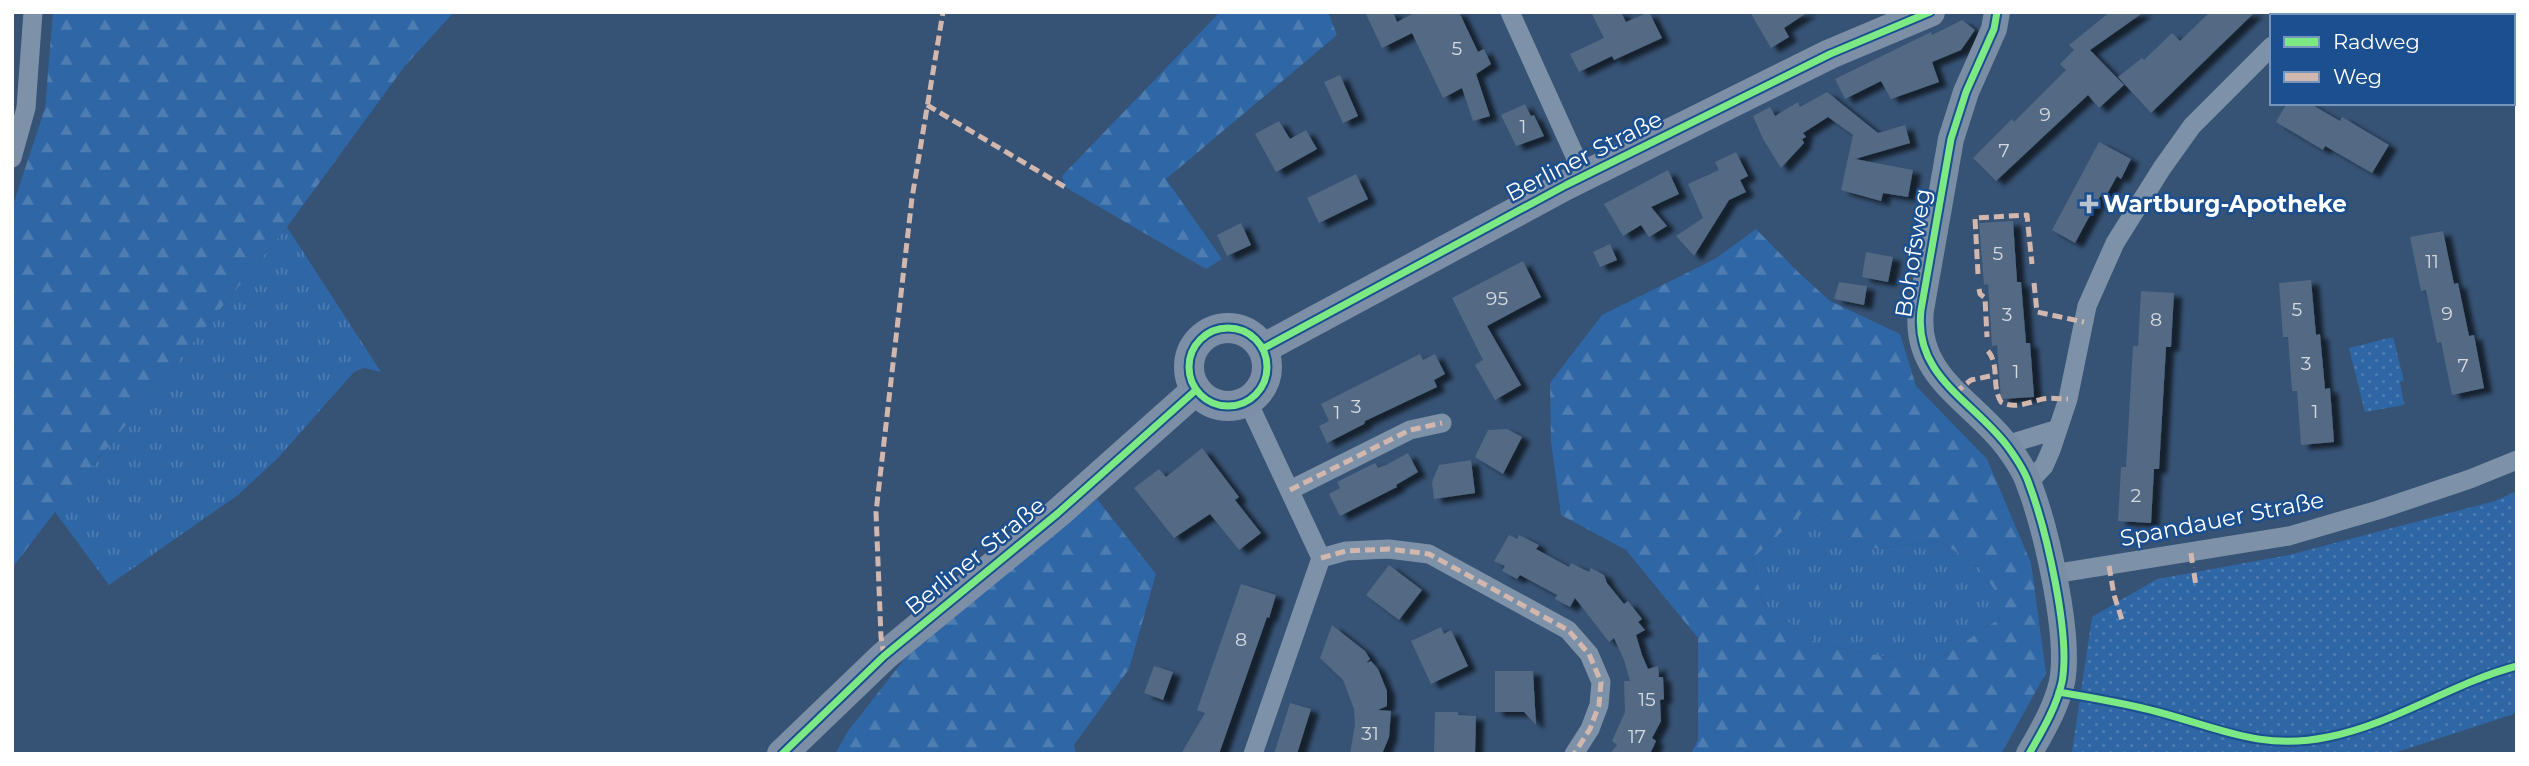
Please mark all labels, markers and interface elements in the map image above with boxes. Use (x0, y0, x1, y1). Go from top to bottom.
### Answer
legend (2270, 14, 2515, 105)
text: Radweg (2333, 29, 2420, 54)
house number: 5 (1452, 37, 1463, 60)
text: Weg (2333, 64, 2382, 89)
house number: 9 (2039, 103, 2051, 126)
street label: Berliner Straße (1501, 104, 1667, 208)
house number: 1 (1520, 115, 1526, 138)
house number: 7 (1998, 139, 2010, 162)
street label: Bohofsweg (1889, 187, 1937, 319)
place label: Wartburg-Apotheke (2103, 190, 2347, 218)
marker: Wartburg-Apotheke (2081, 196, 2097, 212)
house number: 5 (1993, 242, 2004, 265)
house number: 11 (2425, 250, 2439, 273)
house number: 95 (1486, 287, 1508, 310)
house number: 5 (2292, 298, 2303, 321)
house number: 9 (2441, 302, 2453, 325)
house number: 3 (2002, 303, 2012, 326)
house number: 8 (2150, 308, 2162, 331)
house number: 3 (2301, 352, 2311, 375)
house number: 7 (2457, 354, 2469, 377)
house number: 1 (2013, 360, 2019, 383)
house number: 3 (1351, 395, 1361, 418)
house number: 1 (2312, 400, 2318, 423)
house number: 1 (1334, 401, 1340, 424)
house number: 2 (2131, 484, 2142, 507)
street label: Spandauer Straße (2118, 485, 2326, 553)
street label: Berliner Straße (899, 491, 1051, 621)
house number: 8 (1235, 628, 1247, 651)
house number: 15 (1638, 688, 1656, 711)
house number: 31 (1361, 722, 1379, 745)
house number: 17 (1628, 725, 1646, 748)

